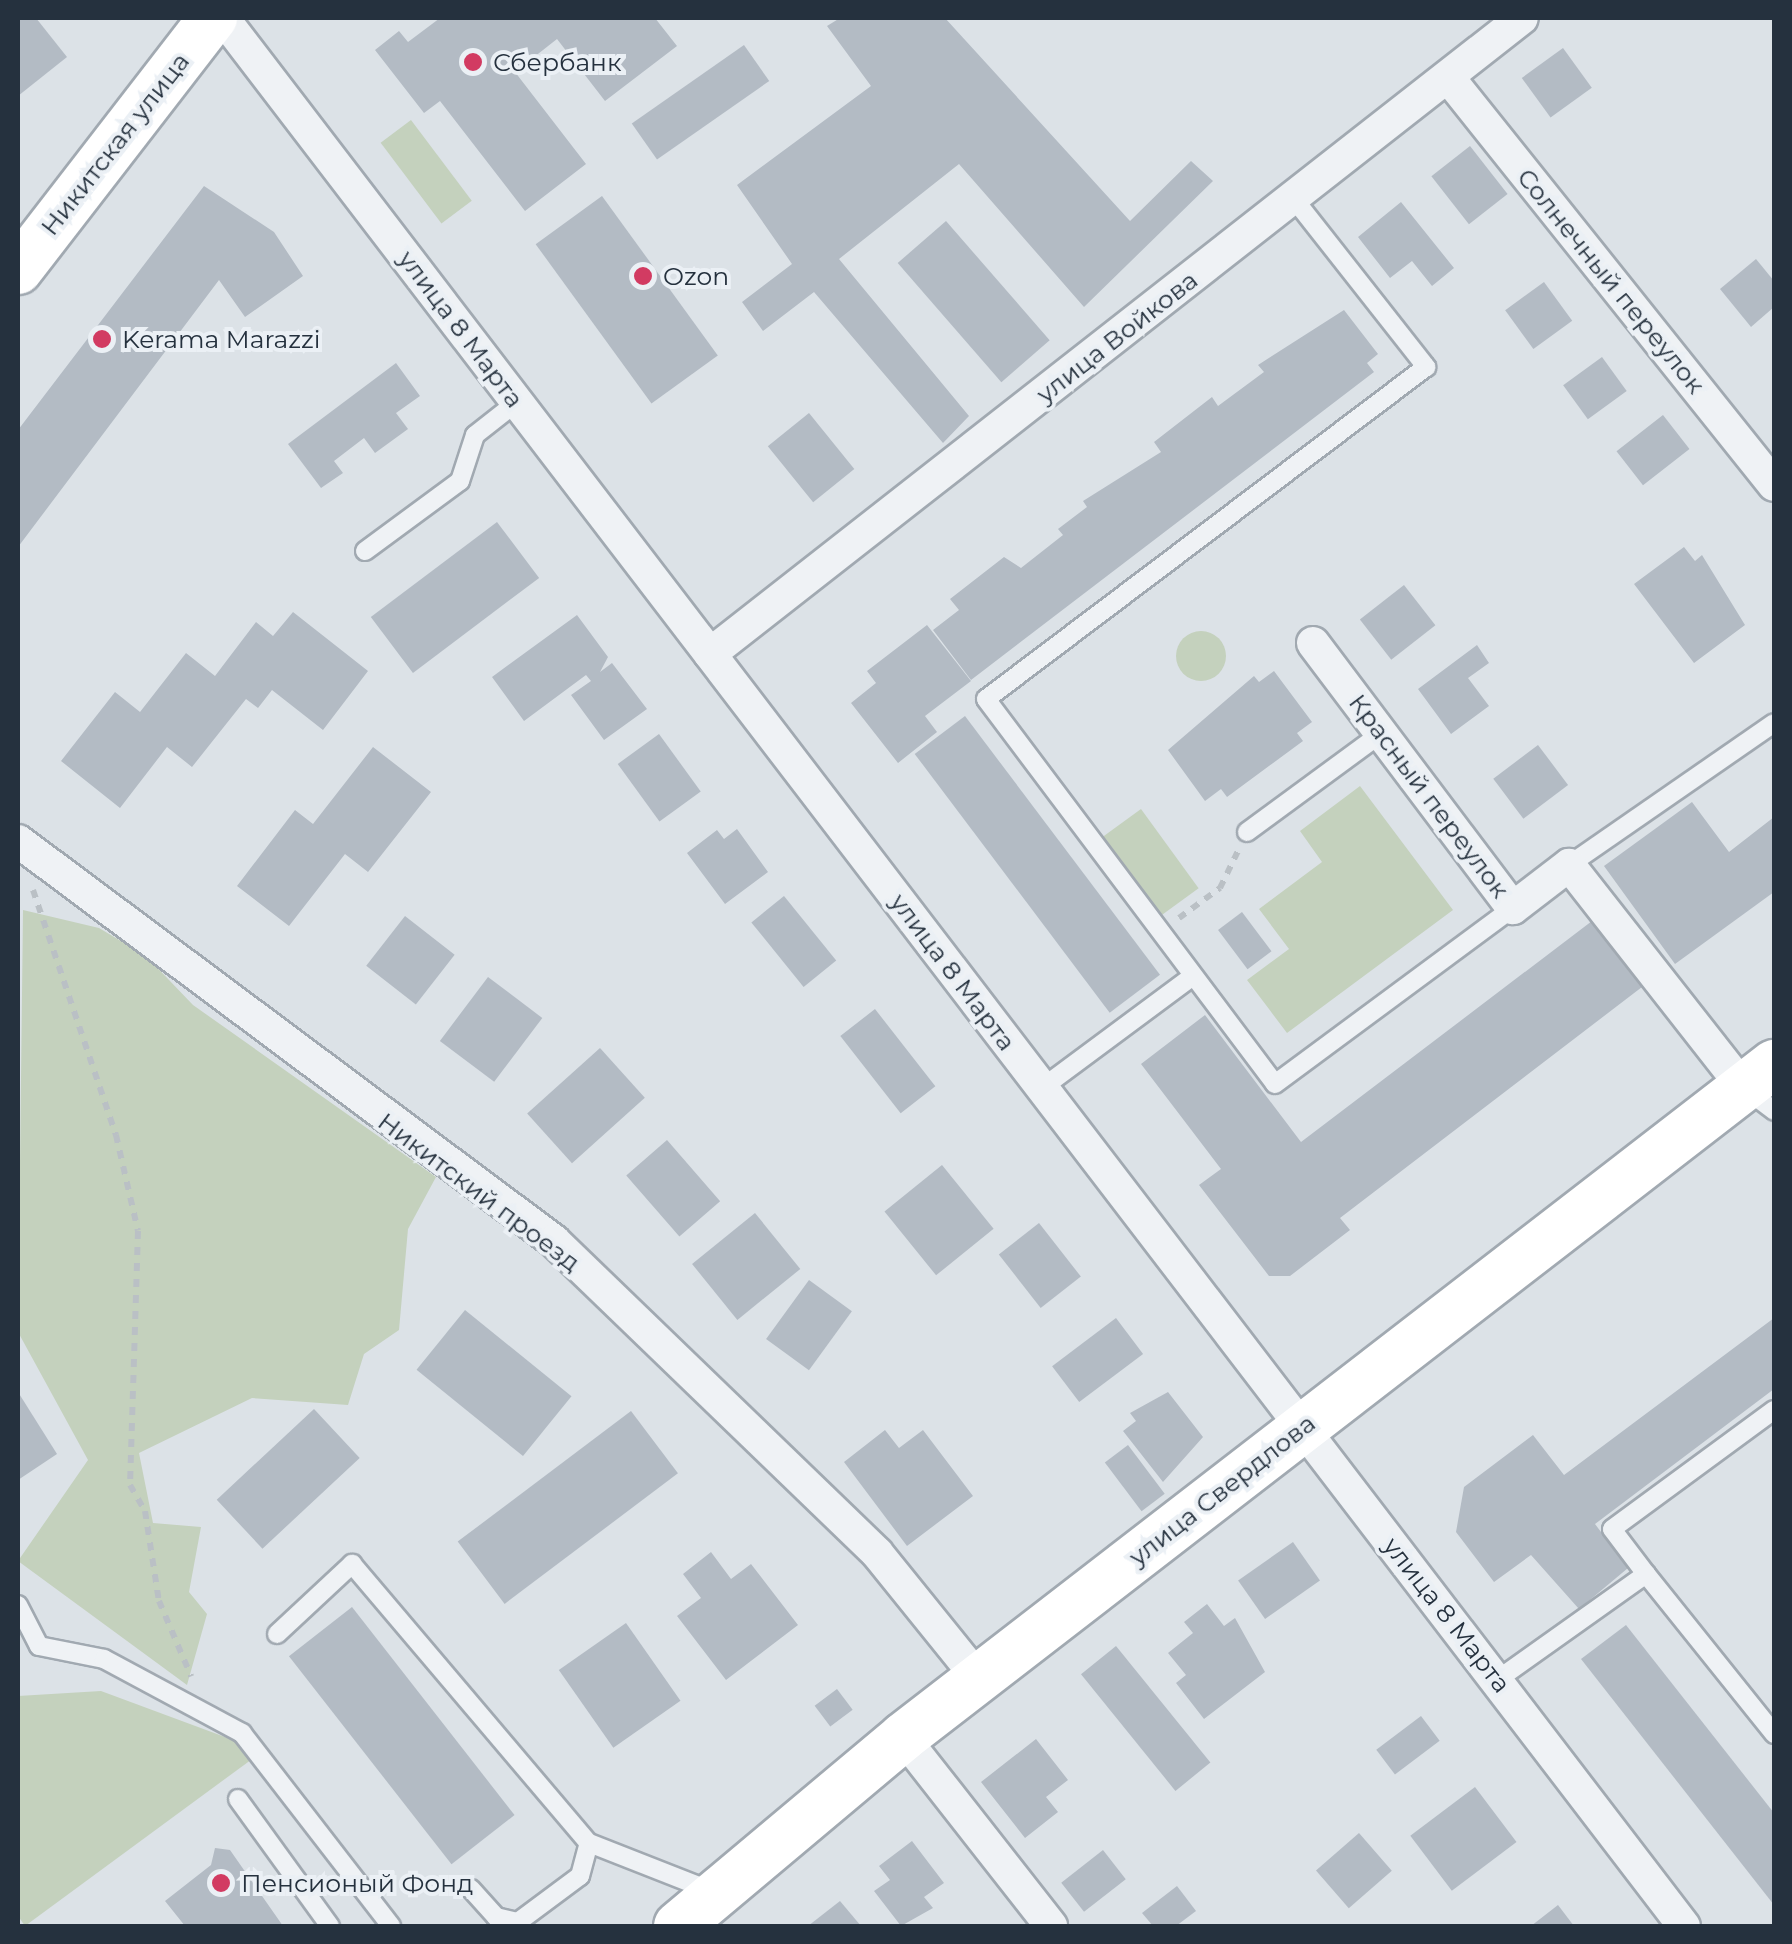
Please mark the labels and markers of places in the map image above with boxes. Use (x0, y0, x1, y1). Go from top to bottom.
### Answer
place label: Сбербанк (493, 47, 621, 77)
marker: Сбербанк (462, 51, 484, 73)
place label: Ozon (663, 261, 729, 291)
marker: Ozon (632, 265, 654, 287)
place label: Kerama Marazzi (122, 324, 321, 354)
marker: Kerama Marazzi (91, 328, 113, 350)
place label: Пенсионый Фонд (241, 1868, 473, 1898)
marker: Пенсионый Фонд (210, 1872, 232, 1894)

